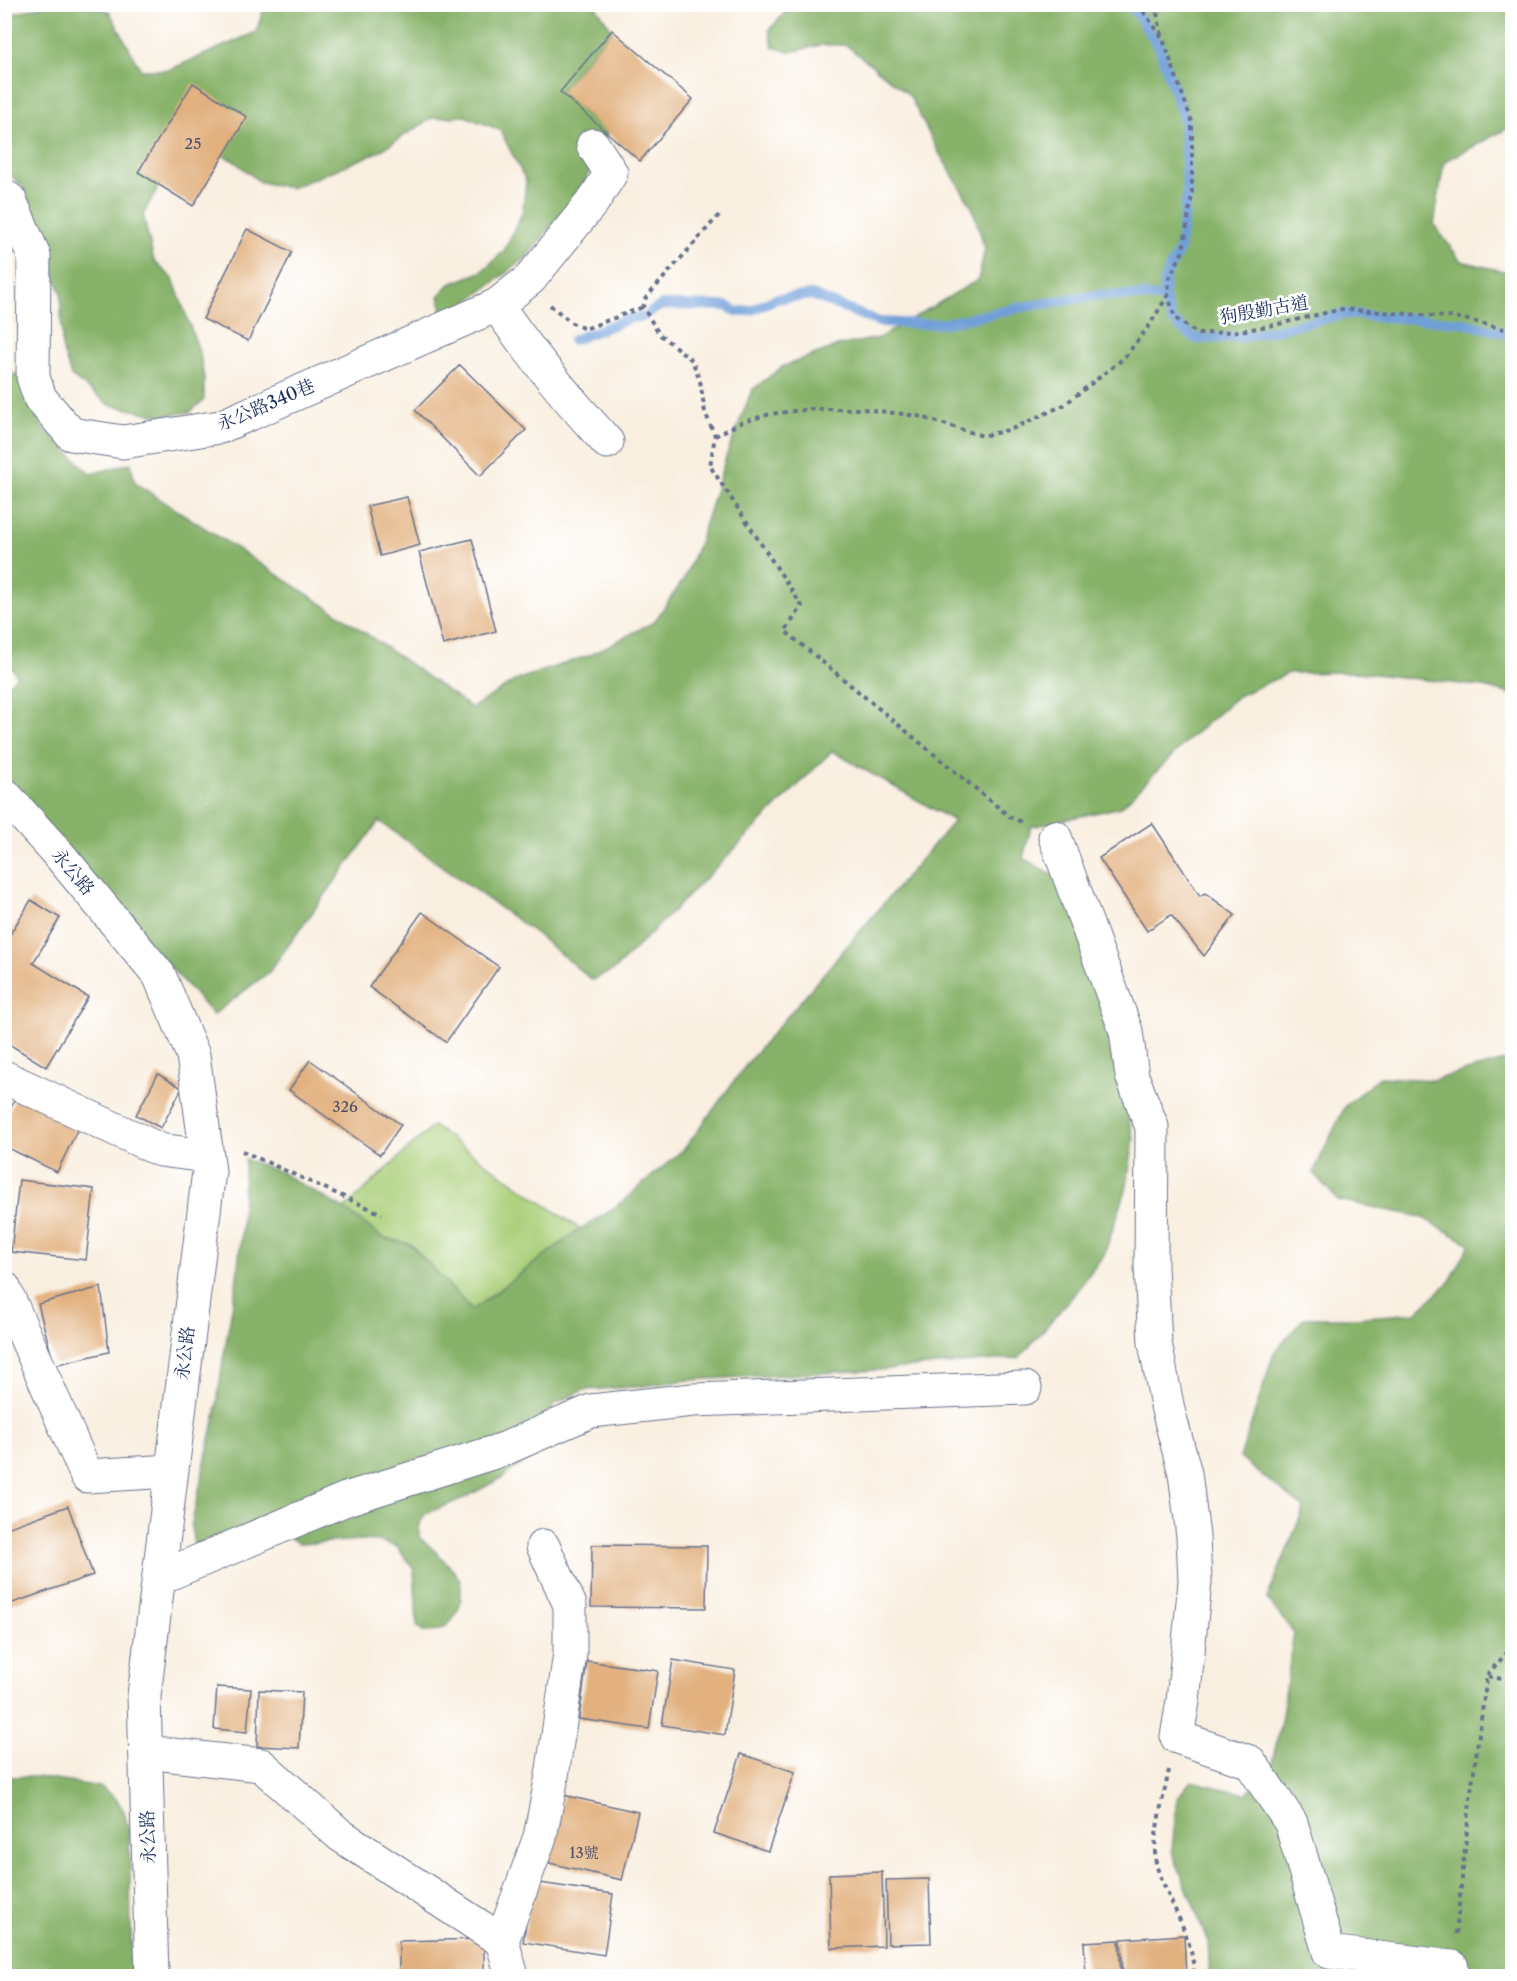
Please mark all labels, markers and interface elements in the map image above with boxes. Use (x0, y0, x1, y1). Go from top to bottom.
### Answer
house number: 25 (185, 134, 201, 153)
street label: 狗殷勤古道 (1218, 291, 1310, 329)
street label: 永公路340巷 (214, 375, 318, 435)
street label: 永公路 (47, 844, 99, 900)
house number: 326 (332, 1097, 358, 1116)
street label: 永公路 (171, 1325, 199, 1381)
street label: 永公路 (136, 1810, 160, 1864)
house number: 13號 (569, 1843, 599, 1862)

